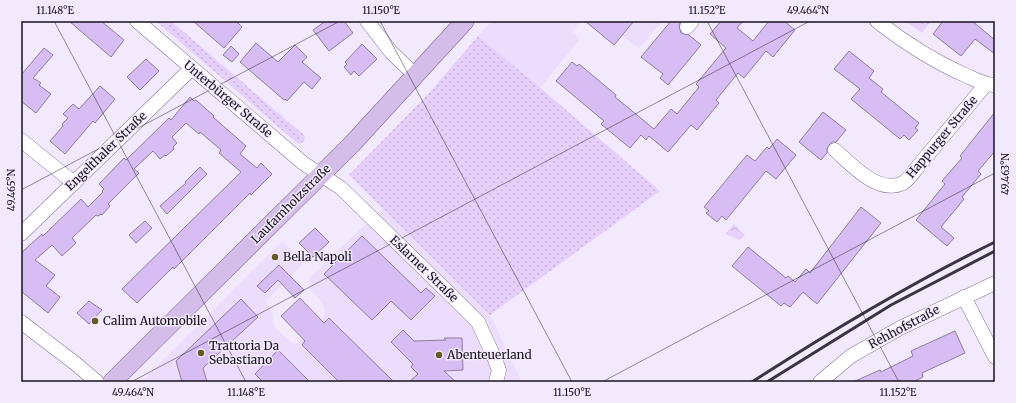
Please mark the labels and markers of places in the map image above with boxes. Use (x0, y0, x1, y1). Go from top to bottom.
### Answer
place label: Bella Napoli (283, 249, 352, 264)
marker: Bella Napoli (270, 252, 280, 262)
place label: Calim Automobile (103, 313, 207, 328)
marker: Calim Automobile (90, 316, 100, 326)
place label: Trattoria Da Sebastiano (209, 338, 280, 367)
place label: Abenteuerland (446, 347, 532, 362)
marker: Trattoria Da Sebastiano (196, 348, 206, 358)
marker: Abenteuerland (434, 350, 444, 360)

